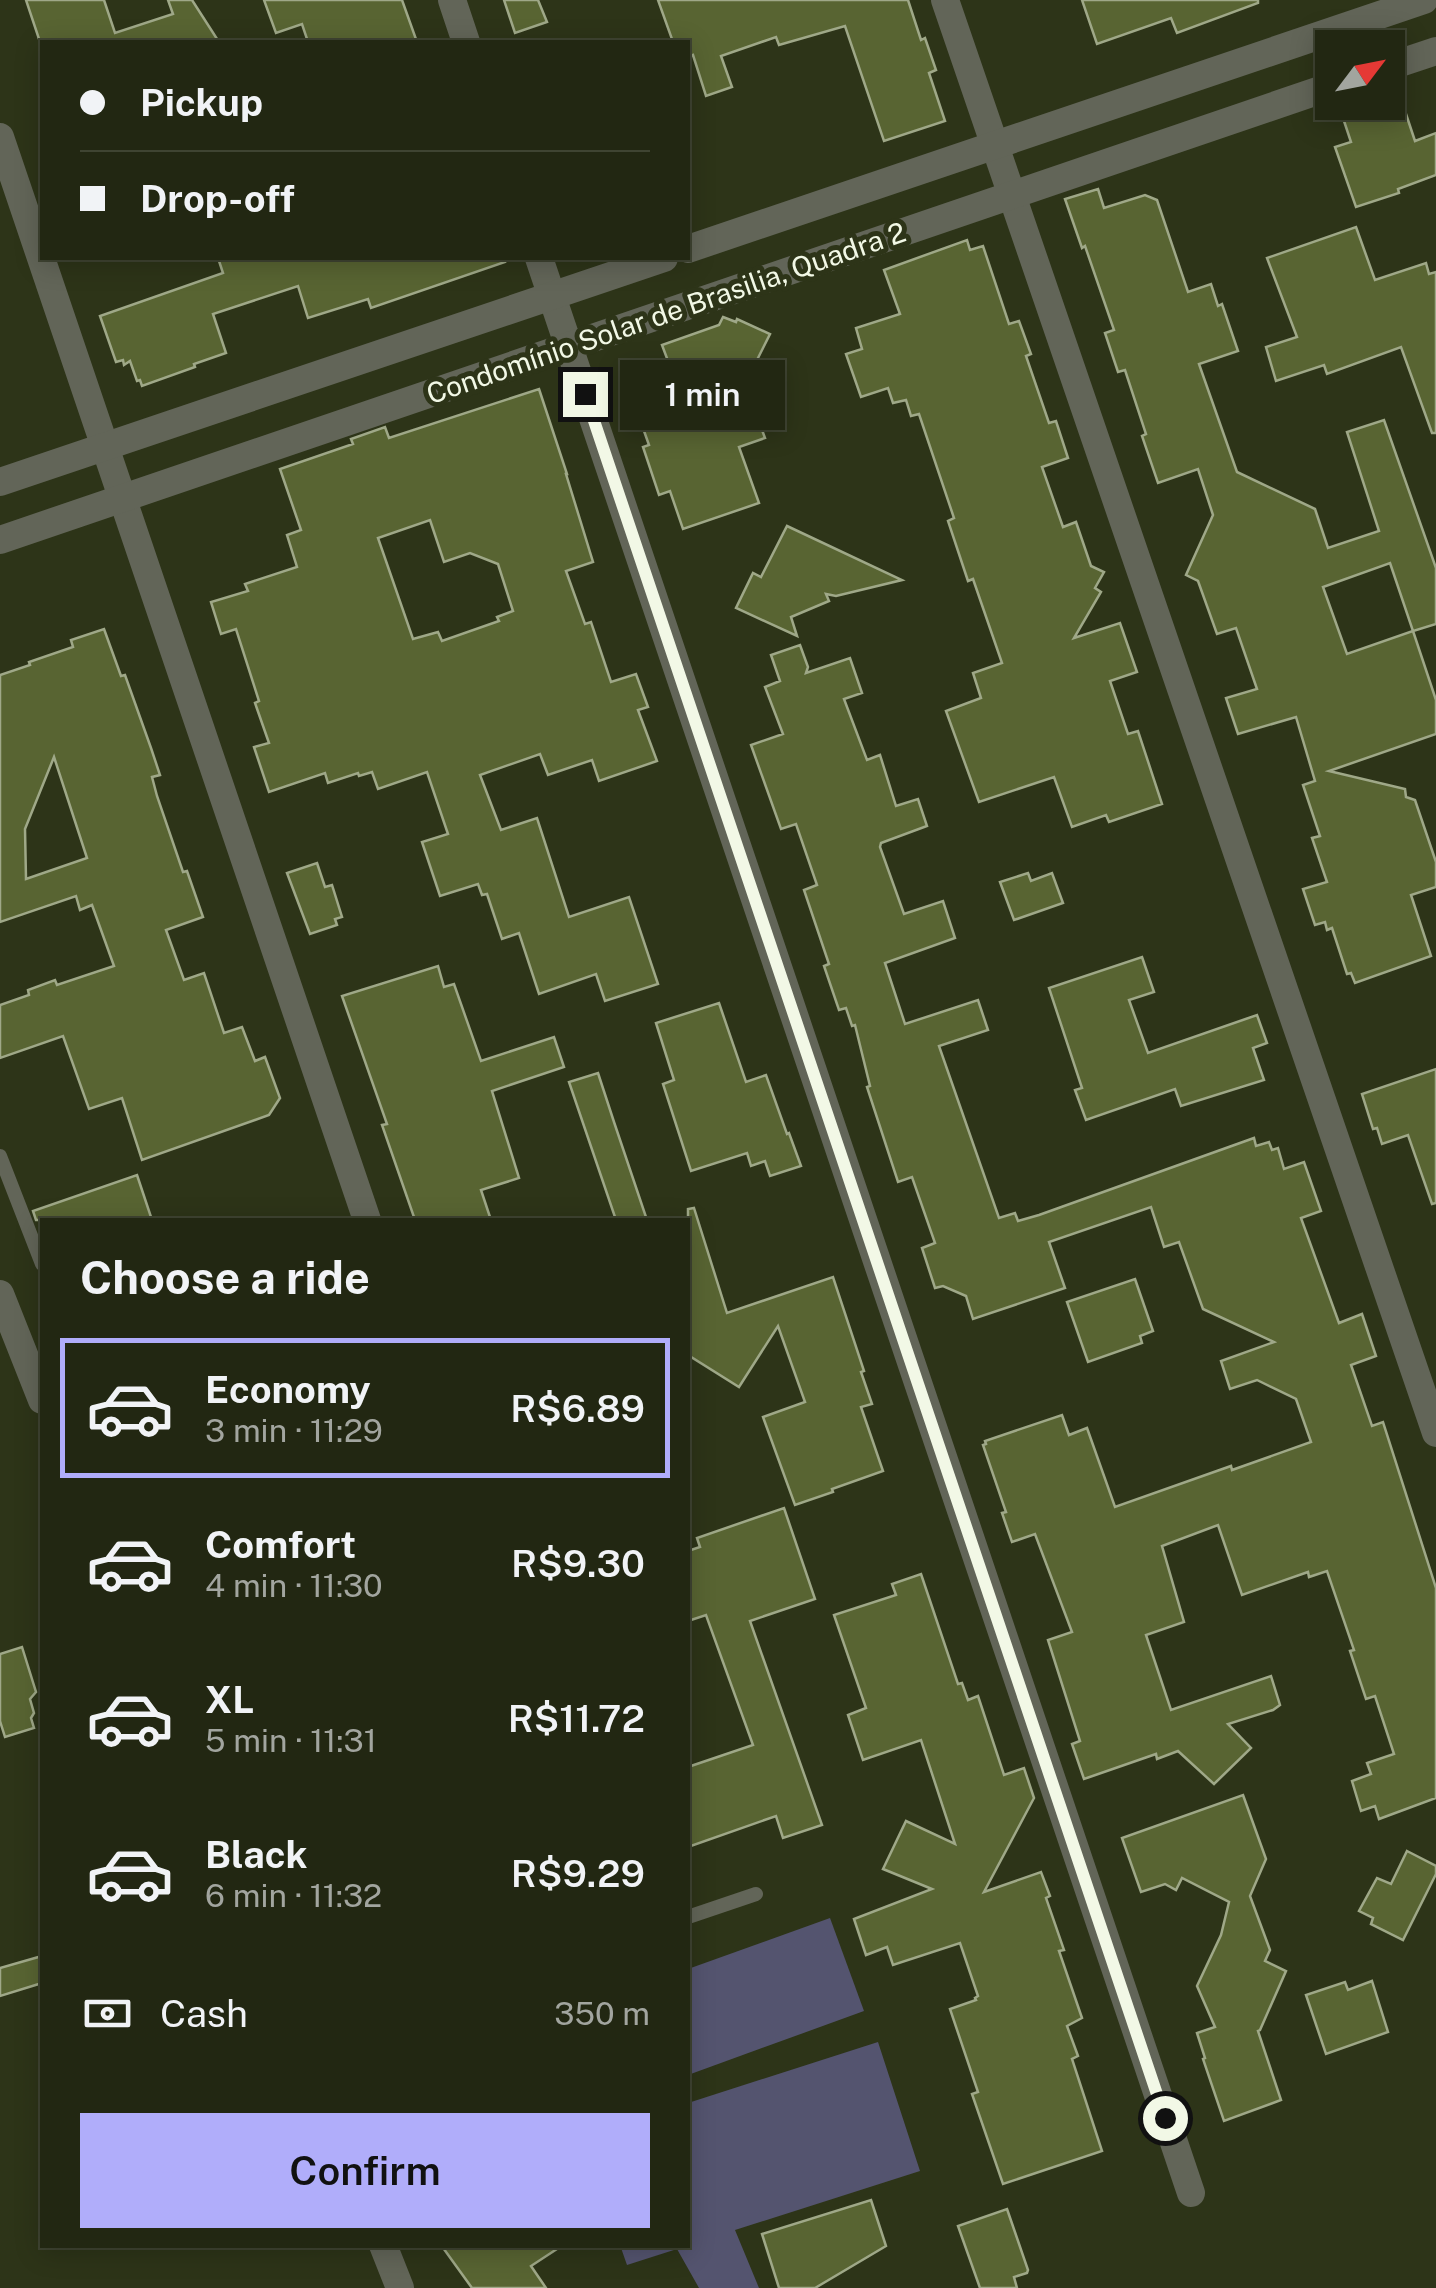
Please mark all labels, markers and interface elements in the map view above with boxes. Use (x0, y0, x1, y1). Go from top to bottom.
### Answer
north arrow (1315, 30, 1405, 120)
map controls (1315, 30, 1405, 120)
text: Pickup (140, 80, 263, 125)
text: Drop-off (140, 176, 295, 221)
street label: Condomínio Solar de Brasilia, Quadra 2 (422, 215, 910, 410)
callout: 1 min (620, 359, 785, 429)
route end (563, 372, 608, 417)
text: 1 min (664, 376, 741, 413)
text: Choose a ride (80, 1251, 370, 1304)
icon: car (85, 1363, 175, 1453)
text: Economy (205, 1367, 371, 1412)
text: R$6.89 (510, 1386, 645, 1431)
text: 3 min · 11:29 (205, 1412, 383, 1449)
icon: car (85, 1518, 175, 1608)
text: Comfort (205, 1522, 356, 1567)
text: R$9.30 (511, 1541, 645, 1586)
text: 4 min · 11:30 (205, 1567, 383, 1604)
icon: car (85, 1673, 175, 1763)
text: XL (205, 1677, 254, 1722)
text: R$11.72 (508, 1696, 645, 1741)
text: 5 min · 11:31 (205, 1722, 377, 1759)
icon: car (85, 1828, 175, 1918)
text: Black (205, 1832, 308, 1877)
text: R$9.29 (511, 1851, 645, 1896)
text: 6 min · 11:32 (205, 1877, 382, 1914)
icon: cash (80, 1986, 135, 2041)
text: Cash (160, 1991, 248, 2036)
text: 350 m (554, 1995, 650, 2032)
route start (1143, 2096, 1188, 2141)
button: Confirm (80, 2113, 650, 2228)

